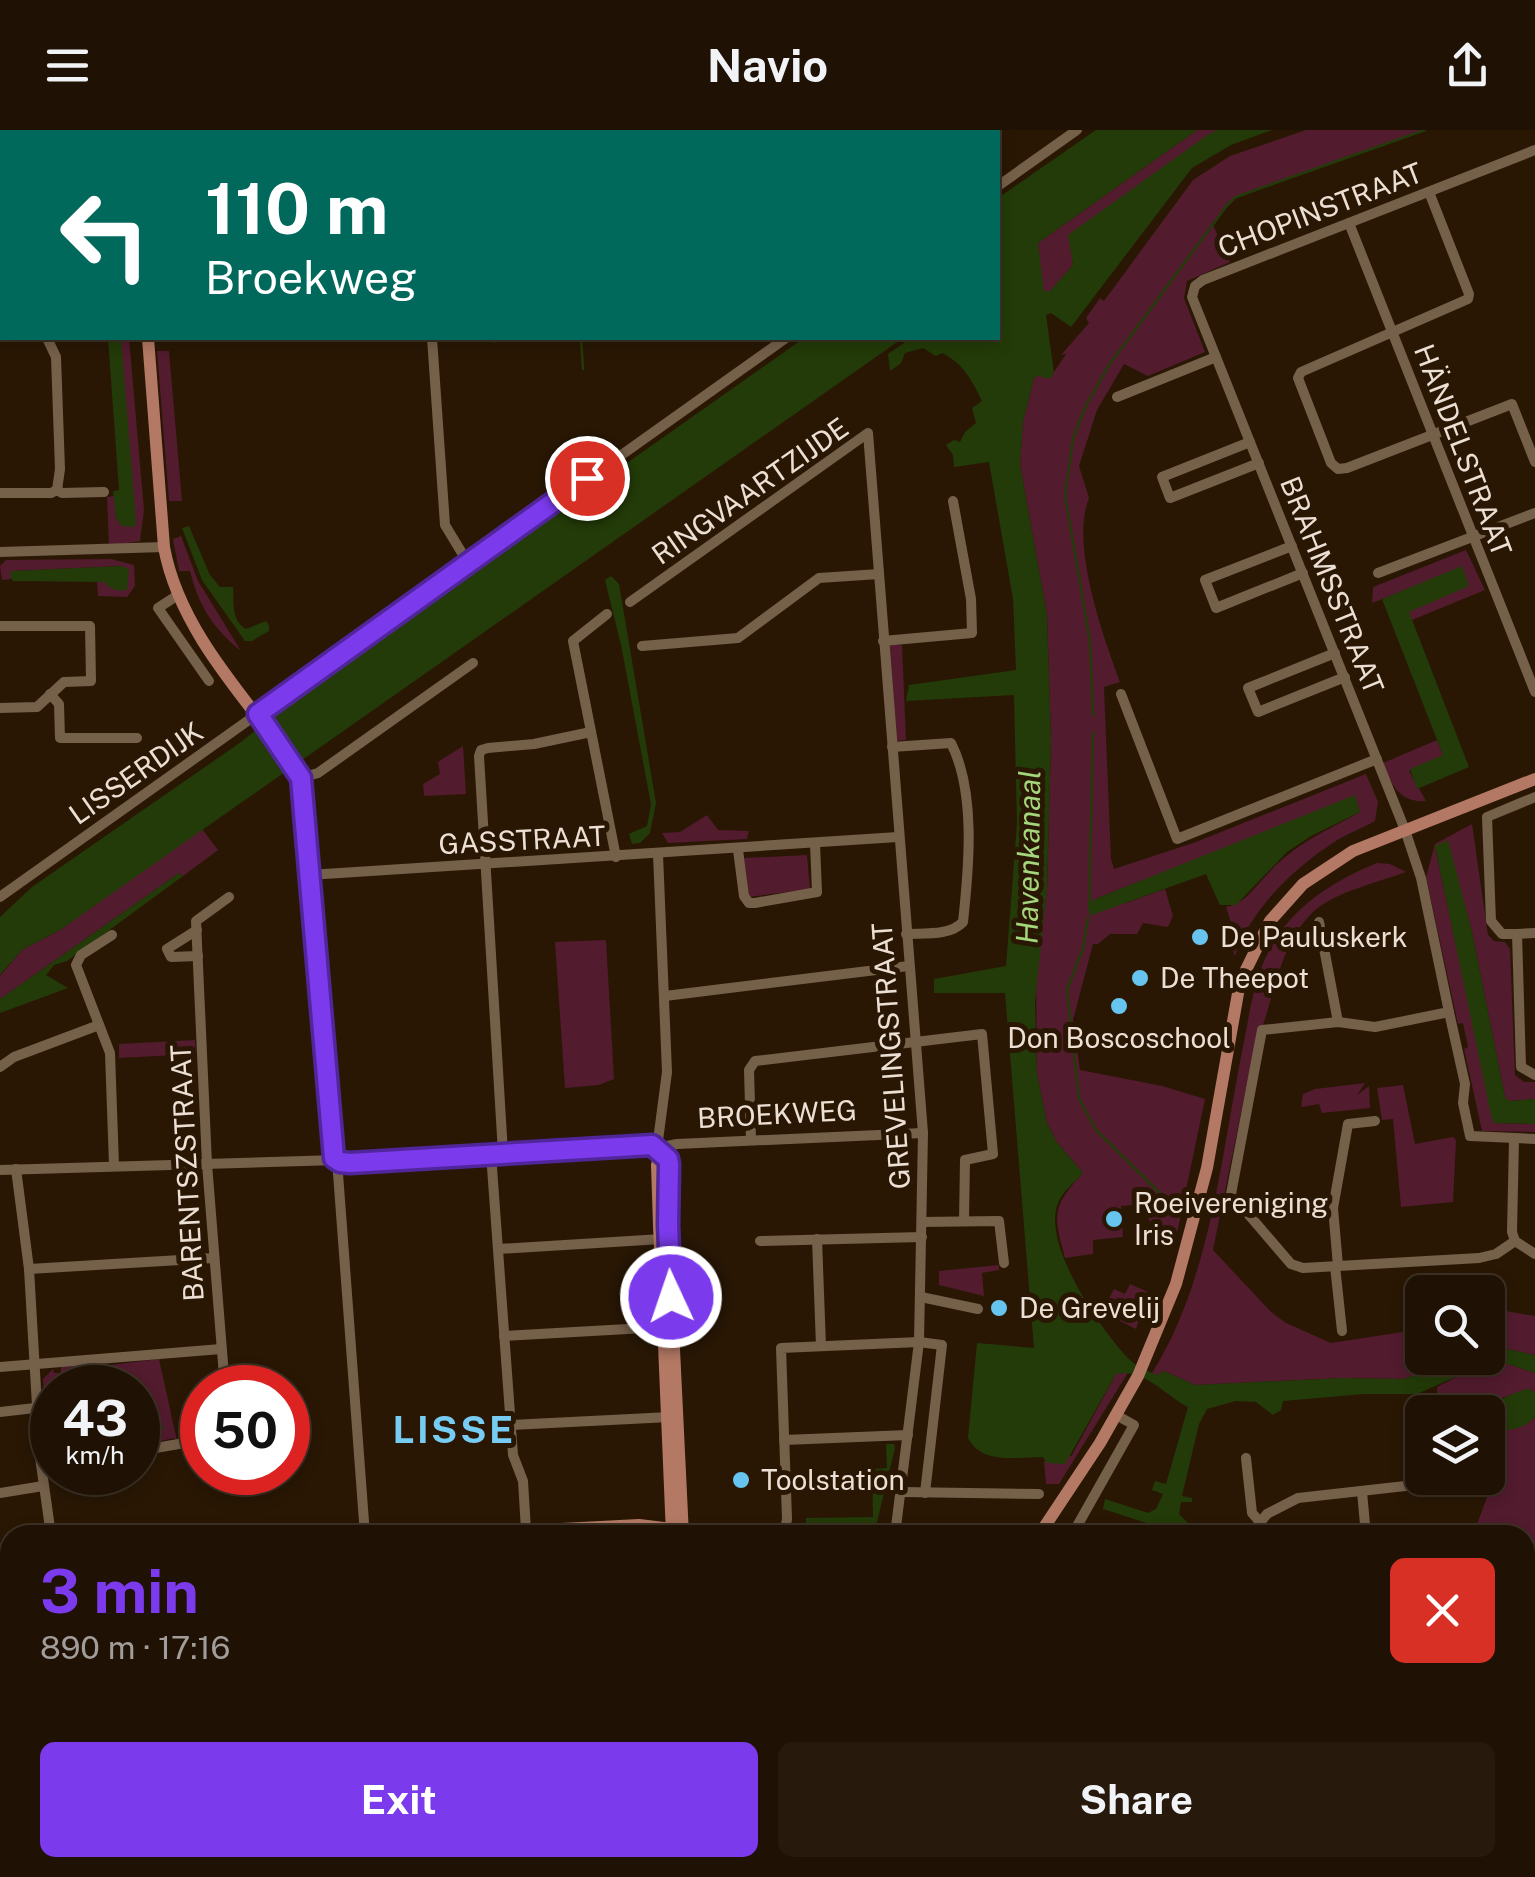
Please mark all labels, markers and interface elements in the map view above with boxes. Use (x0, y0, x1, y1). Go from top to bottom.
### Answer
icon: menu (40, 38, 95, 93)
icon: share (1440, 38, 1495, 93)
text: Navio (707, 39, 828, 92)
street label: CHOPINSTRAAT (1213, 155, 1427, 264)
text: 110 m (205, 167, 389, 250)
icon: left (40, 170, 170, 300)
text: Broekweg (205, 251, 417, 304)
street label: HÄNDELSTRAAT (1408, 339, 1519, 560)
street label: RINGVAARTZIJDE (645, 411, 854, 571)
pin (545, 436, 630, 521)
icon: arrive (560, 451, 615, 506)
street label: BRAHMSSTRAAT (1274, 471, 1391, 698)
street label: LISSERDIJK (63, 714, 209, 831)
water label: Havenkanaal (1008, 770, 1048, 944)
street label: GASSTRAAT (438, 819, 606, 860)
place label: De Pauluskerk (1220, 920, 1407, 953)
street label: GREVELINGSTRAAT (865, 922, 916, 1190)
marker: De Pauluskerk (1189, 926, 1211, 948)
place label: De Theepot (1160, 961, 1309, 994)
marker: De Theepot (1129, 967, 1151, 989)
marker: Don Boscoschool (1108, 995, 1130, 1017)
place label: Don Boscoschool (1007, 1021, 1231, 1054)
street label: BARENTSZSTRAAT (163, 1044, 210, 1302)
street label: BROEKWEG (696, 1093, 858, 1134)
place label: Roeivereniging Iris (1134, 1186, 1329, 1251)
marker: Roeivereniging Iris (1103, 1208, 1125, 1230)
position arrow (619, 1245, 723, 1349)
map controls (1405, 1275, 1505, 1495)
button: search (1405, 1275, 1505, 1375)
place label: De Grevelij (1019, 1291, 1160, 1324)
marker: De Grevelij (988, 1297, 1010, 1319)
speed limit sign: 50 (180, 1365, 310, 1495)
text: 43 (62, 1388, 128, 1447)
button: layers (1405, 1395, 1505, 1495)
district label: LISSE (392, 1407, 516, 1452)
text: km/h (66, 1440, 124, 1470)
place label: Toolstation (761, 1463, 905, 1496)
marker: Toolstation (730, 1469, 752, 1491)
text: 3 min (40, 1556, 199, 1627)
button: close (1390, 1558, 1495, 1663)
text: 890 m · 17:16 (40, 1629, 230, 1666)
button: Exit (40, 1742, 758, 1857)
button: Share (778, 1742, 1495, 1857)

